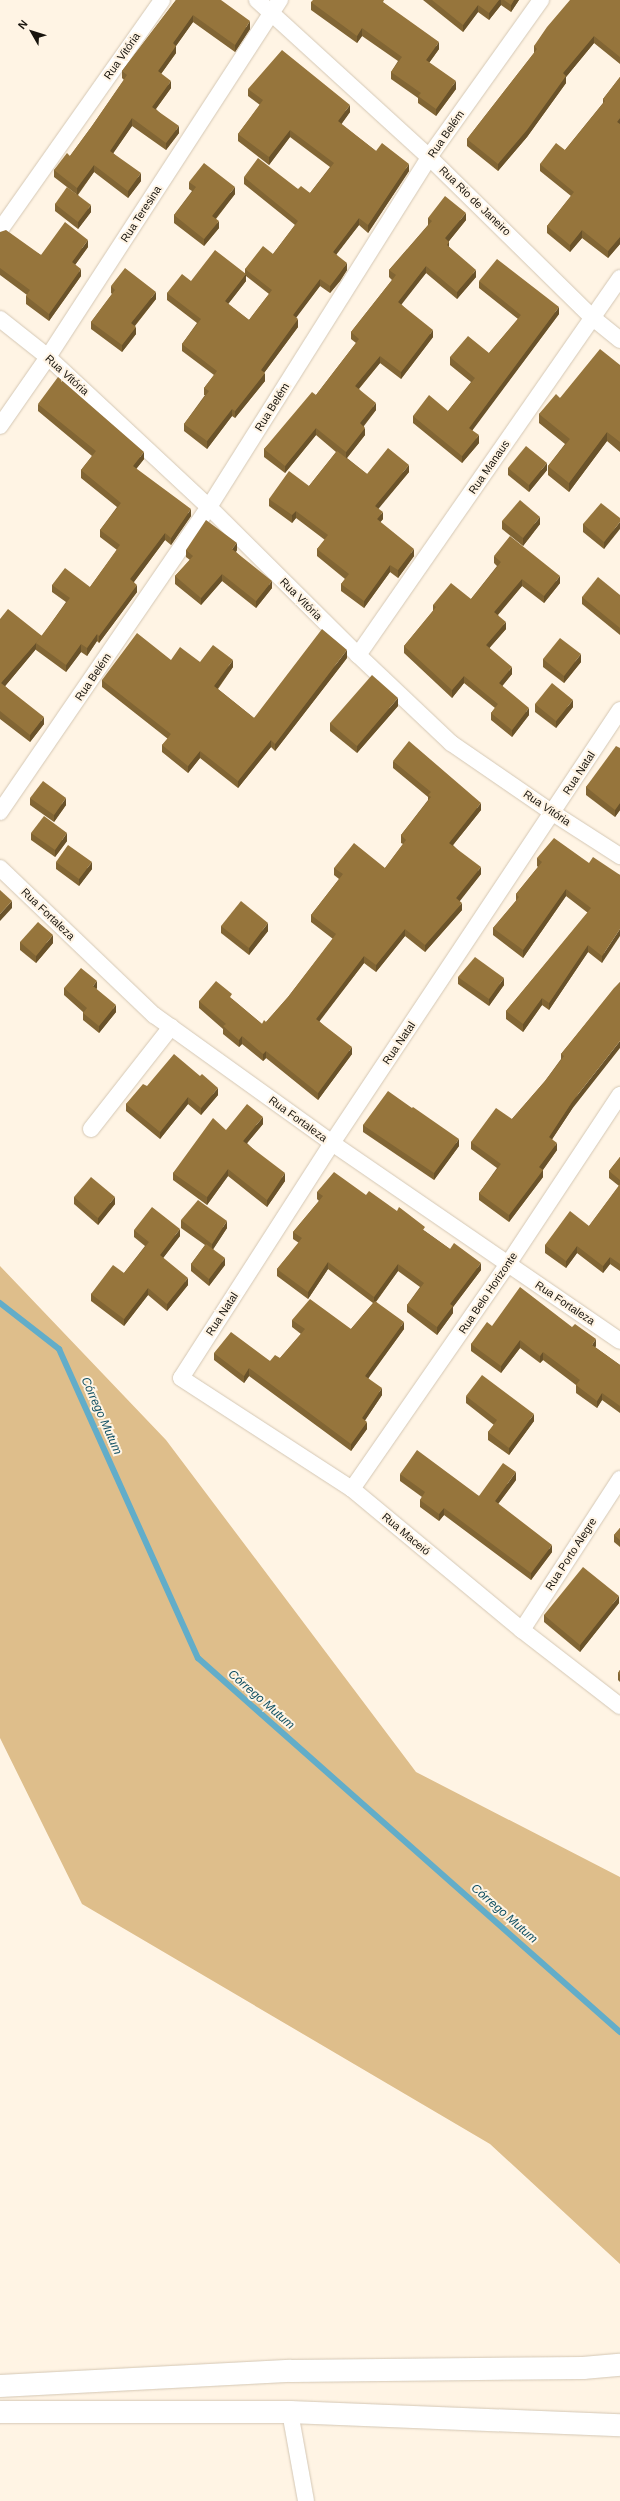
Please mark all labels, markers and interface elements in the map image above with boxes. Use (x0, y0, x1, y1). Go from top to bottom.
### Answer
north arrow (12, 12, 52, 52)
text: N (16, 18, 30, 31)
street label: Rua Vitória (101, 30, 143, 82)
street label: Rua Belém (425, 108, 467, 160)
street label: Rua Rio de Janeiro (437, 164, 513, 238)
street label: Rua Teresina (118, 183, 164, 245)
street label: Rua Vitória (42, 352, 92, 398)
street label: Rua Belém (252, 380, 292, 434)
street label: Rua Manaus (466, 438, 512, 496)
street label: Rua Vitória (277, 575, 325, 623)
street label: Rua Belém (72, 651, 114, 703)
street label: Rua Natal (560, 749, 598, 797)
street label: Rua Vitória (521, 787, 573, 829)
street label: Rua Fortaleza (19, 885, 77, 943)
street label: Rua Natal (380, 1019, 418, 1067)
street label: Rua Fortaleza (266, 1093, 330, 1145)
street label: Rua Belo Horizonte (456, 1250, 520, 1336)
street label: Rua Fortaleza (533, 1278, 597, 1328)
street label: Rua Natal (203, 1290, 241, 1338)
water label: Córrego Mutum (77, 1375, 125, 1457)
street label: Rua Maceió (379, 1510, 433, 1558)
street label: Rua Porto Alegre (542, 1515, 600, 1593)
water label: Córrego Mutum (225, 1667, 297, 1733)
water label: Córrego Mutum (468, 1881, 540, 1947)

